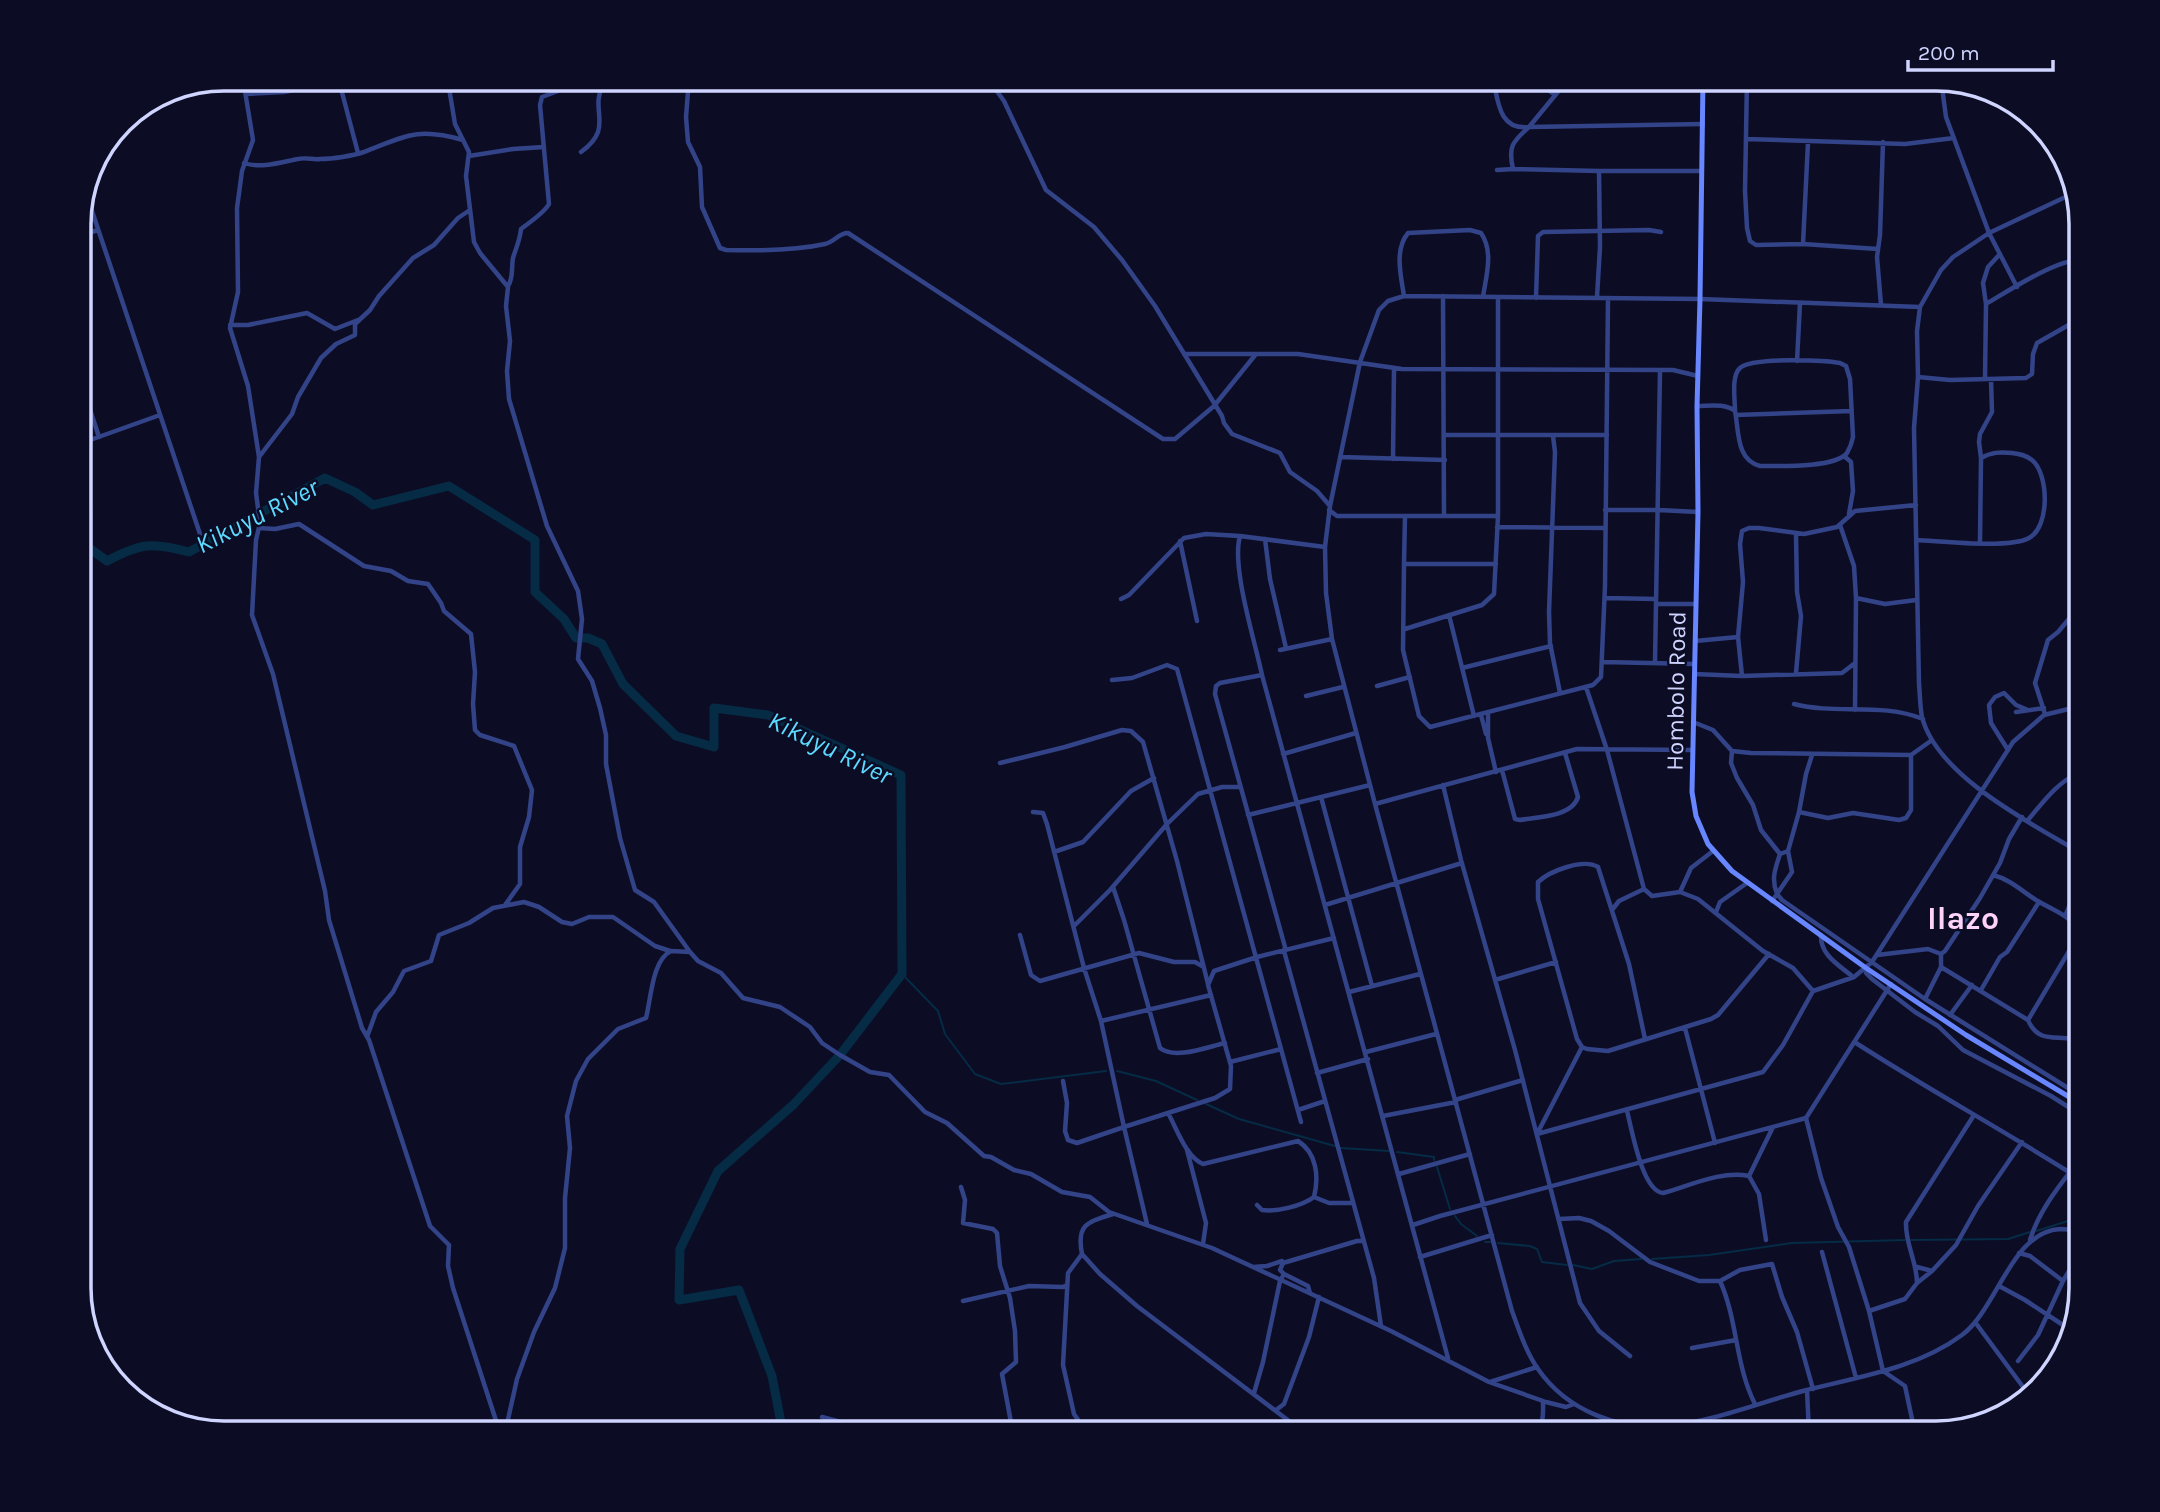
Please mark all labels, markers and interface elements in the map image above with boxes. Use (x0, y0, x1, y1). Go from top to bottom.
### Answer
scale bar (1908, 28, 2053, 72)
text: 200 m (1918, 41, 1980, 65)
water label: Kikuyu River (190, 471, 325, 560)
street label: Hombolo Road (1661, 611, 1691, 771)
water label: Kikuyu River (763, 705, 898, 792)
district label: Ilazo (1927, 900, 1999, 937)

